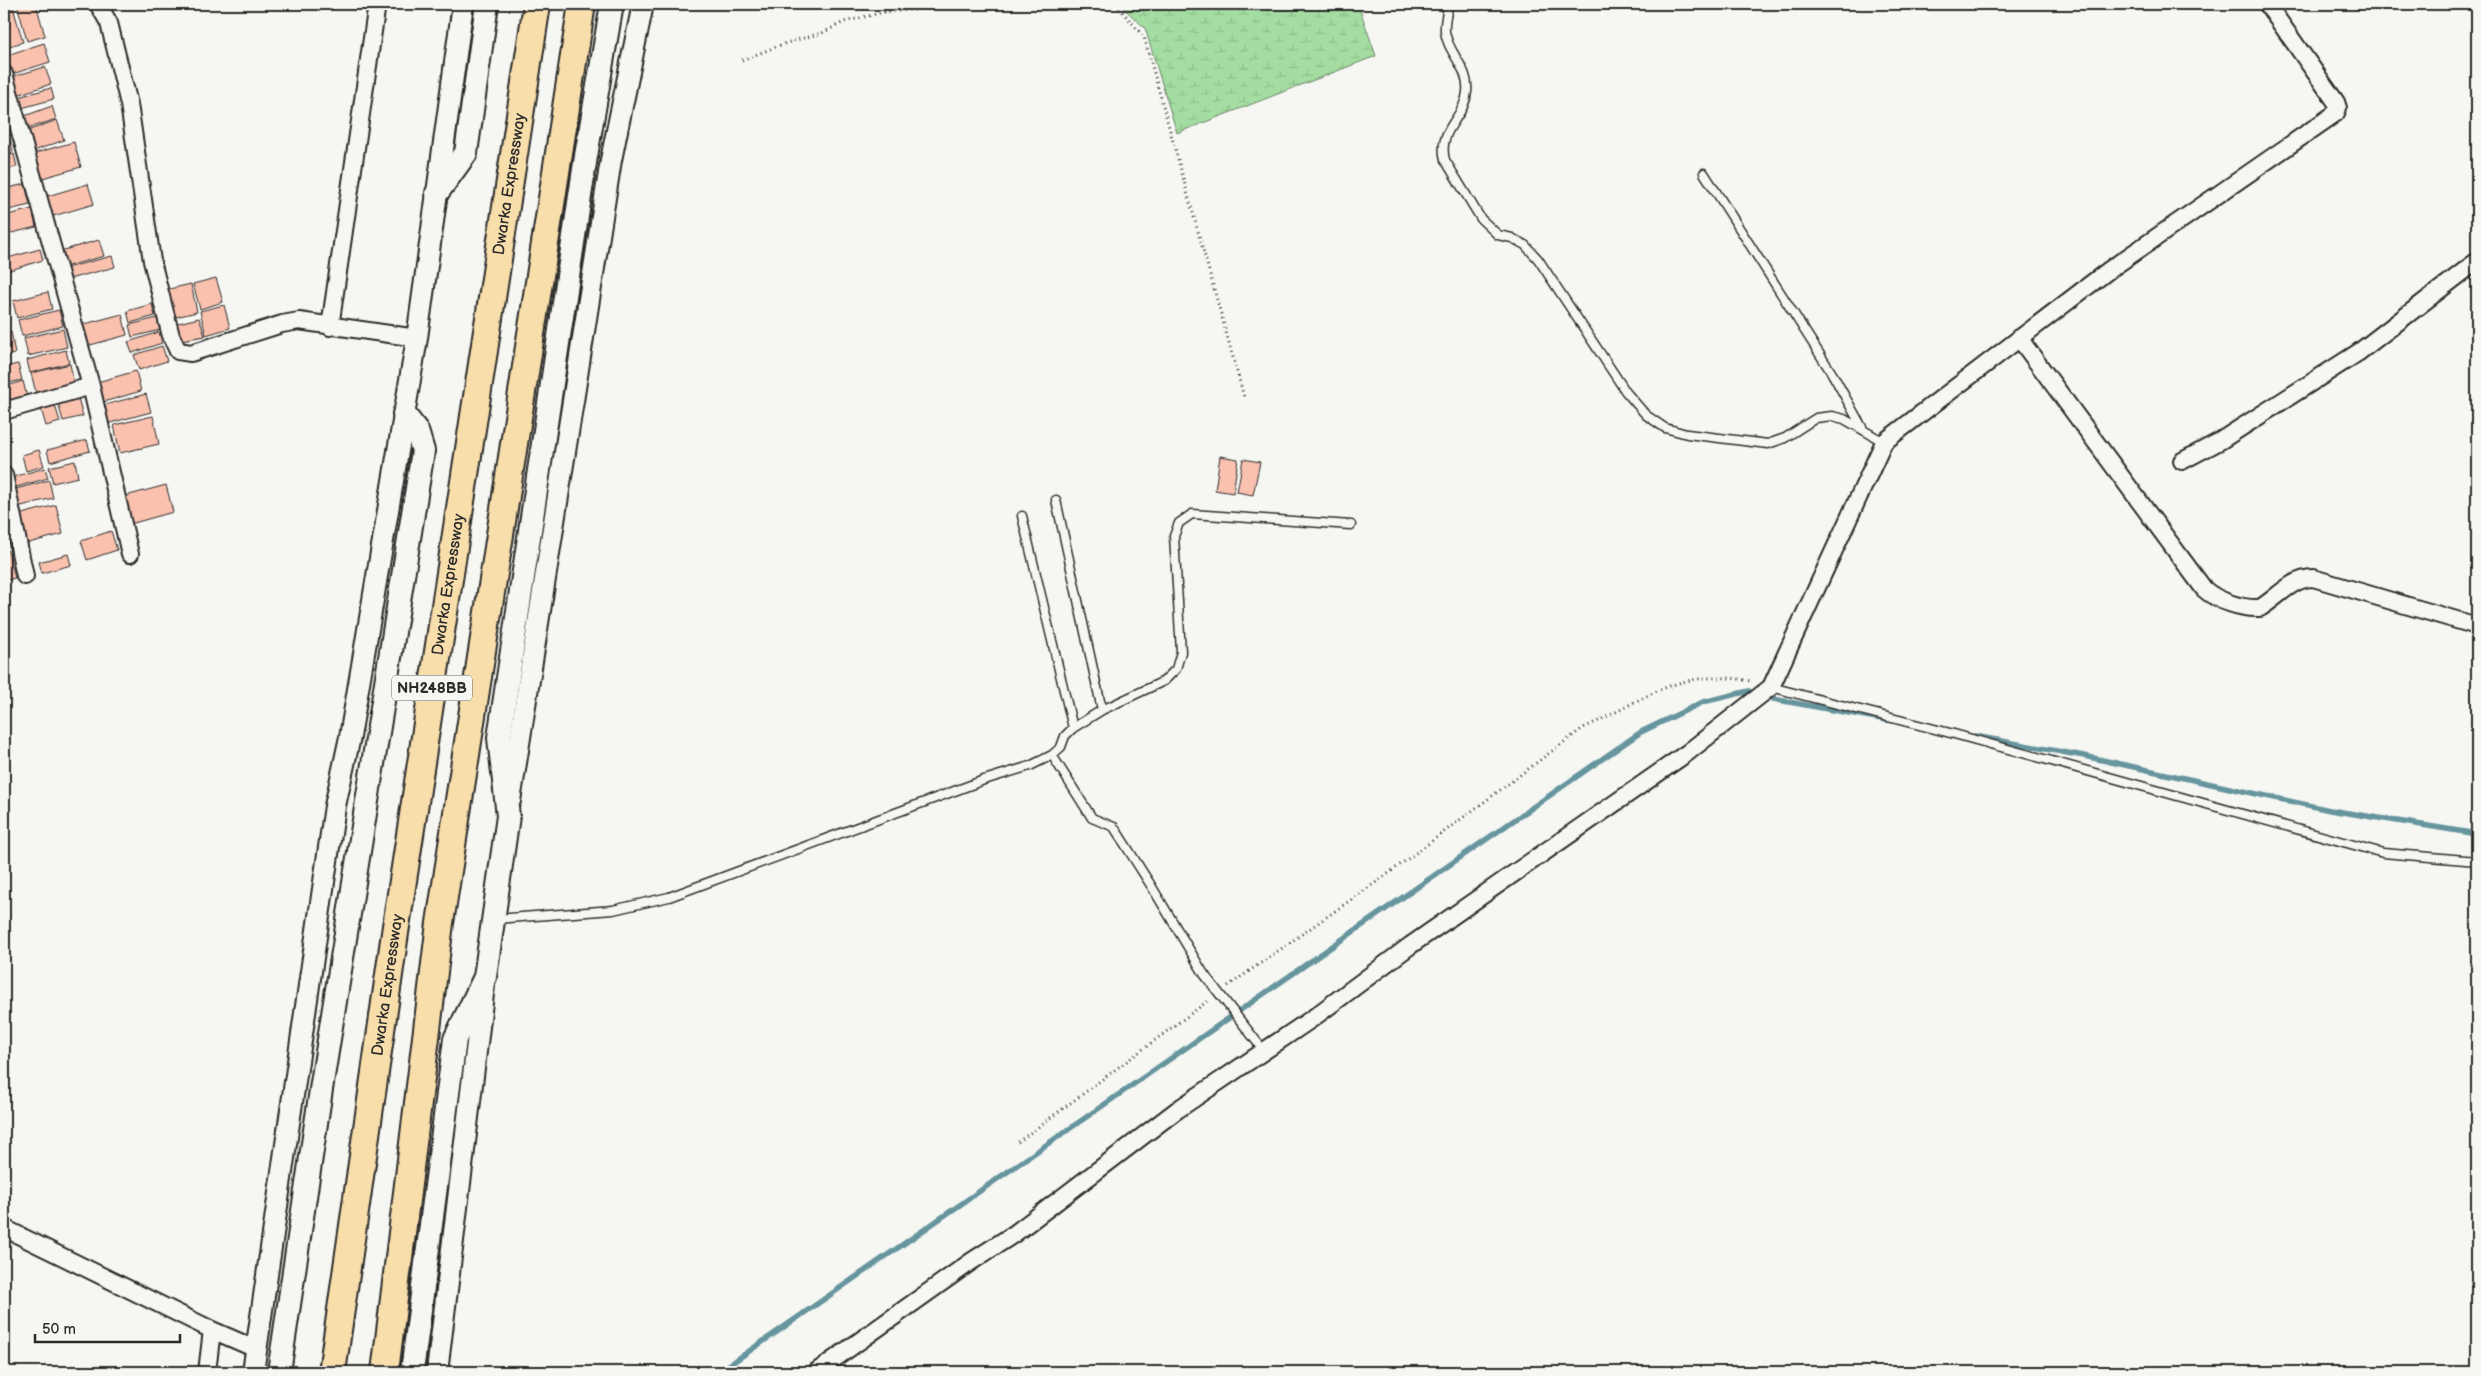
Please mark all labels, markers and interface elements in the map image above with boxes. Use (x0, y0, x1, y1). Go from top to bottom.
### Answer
street label: Dwarka Expressway (489, 111, 530, 256)
street label: Dwarka Expressway (428, 512, 469, 657)
road number: NH248BB (392, 676, 472, 700)
street label: Dwarka Expressway (368, 912, 407, 1057)
scale bar (35, 1311, 180, 1343)
text: 50 m (42, 1320, 76, 1339)

